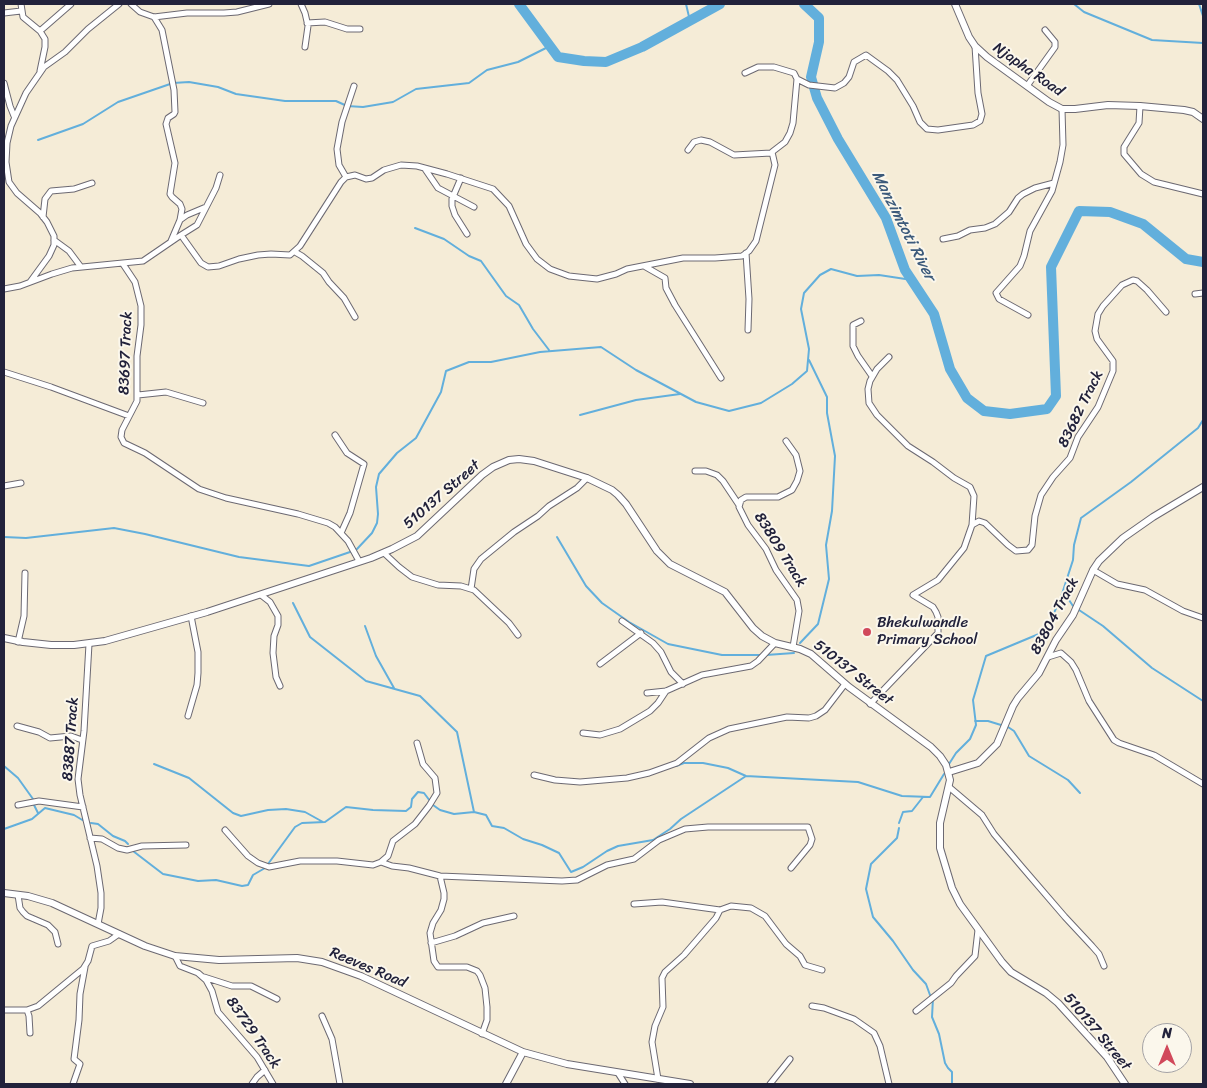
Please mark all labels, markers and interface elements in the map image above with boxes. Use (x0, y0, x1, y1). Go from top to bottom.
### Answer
street label: Njapha Road (989, 39, 1067, 101)
water label: Manzimtoti River (867, 168, 939, 284)
street label: 83697 Track (116, 311, 136, 395)
street label: 83682 Track (1055, 368, 1107, 450)
street label: 510137 Street (400, 457, 484, 533)
street label: 83809 Track (750, 509, 810, 591)
street label: 83804 Track (1027, 574, 1083, 658)
place label: Bhekulwandle Primary School (877, 614, 978, 649)
marker: Bhekulwandle Primary School (861, 626, 873, 638)
street label: 510137 Street (810, 636, 896, 710)
street label: 83887 Track (59, 696, 83, 782)
street label: Reeves Road (327, 944, 409, 992)
street label: 510137 Street (1059, 990, 1135, 1074)
street label: 83729 Track (222, 994, 284, 1072)
text: N (1162, 1021, 1172, 1046)
north arrow (1142, 1023, 1192, 1073)

